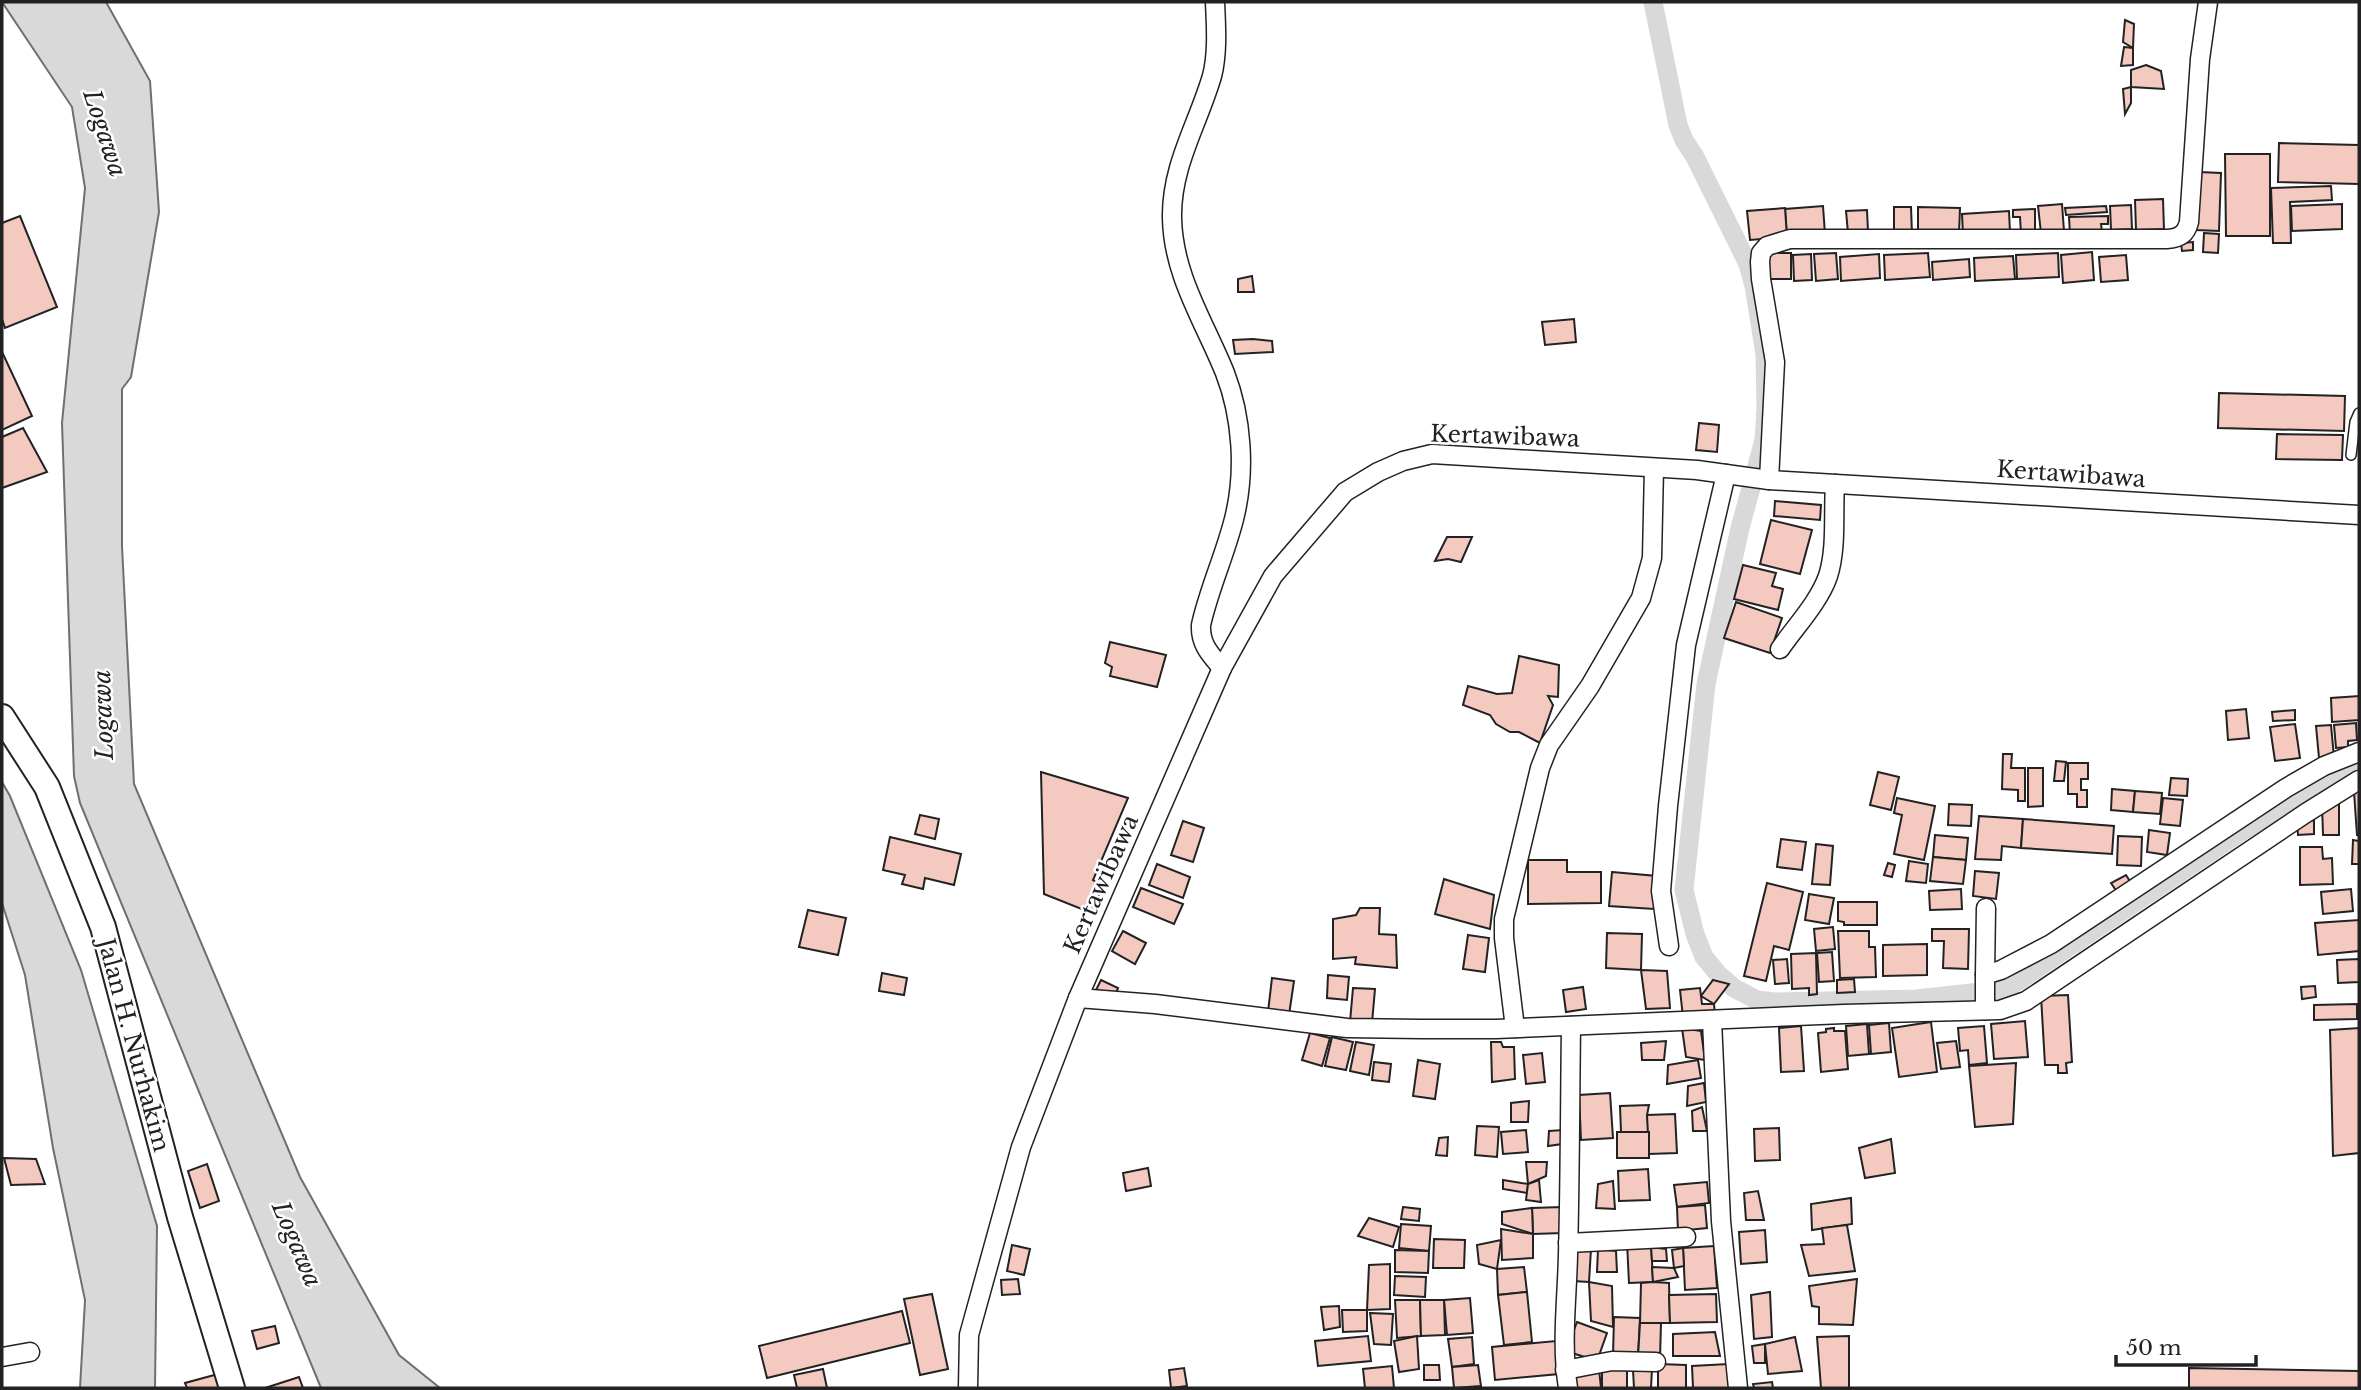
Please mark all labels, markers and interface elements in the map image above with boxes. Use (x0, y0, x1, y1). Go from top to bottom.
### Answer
water label: Logawa (77, 85, 133, 180)
street label: Kertawibawa (1430, 419, 1580, 453)
street label: Kertawibawa (1995, 455, 2147, 493)
water label: Logawa (87, 669, 119, 762)
street label: Kertawibawa (1058, 810, 1144, 958)
street label: Jalan H. Nurhakim (91, 932, 176, 1155)
water label: Logawa (266, 1196, 328, 1291)
scale bar (2116, 1324, 2256, 1368)
text: 50 m (2126, 1335, 2182, 1361)

